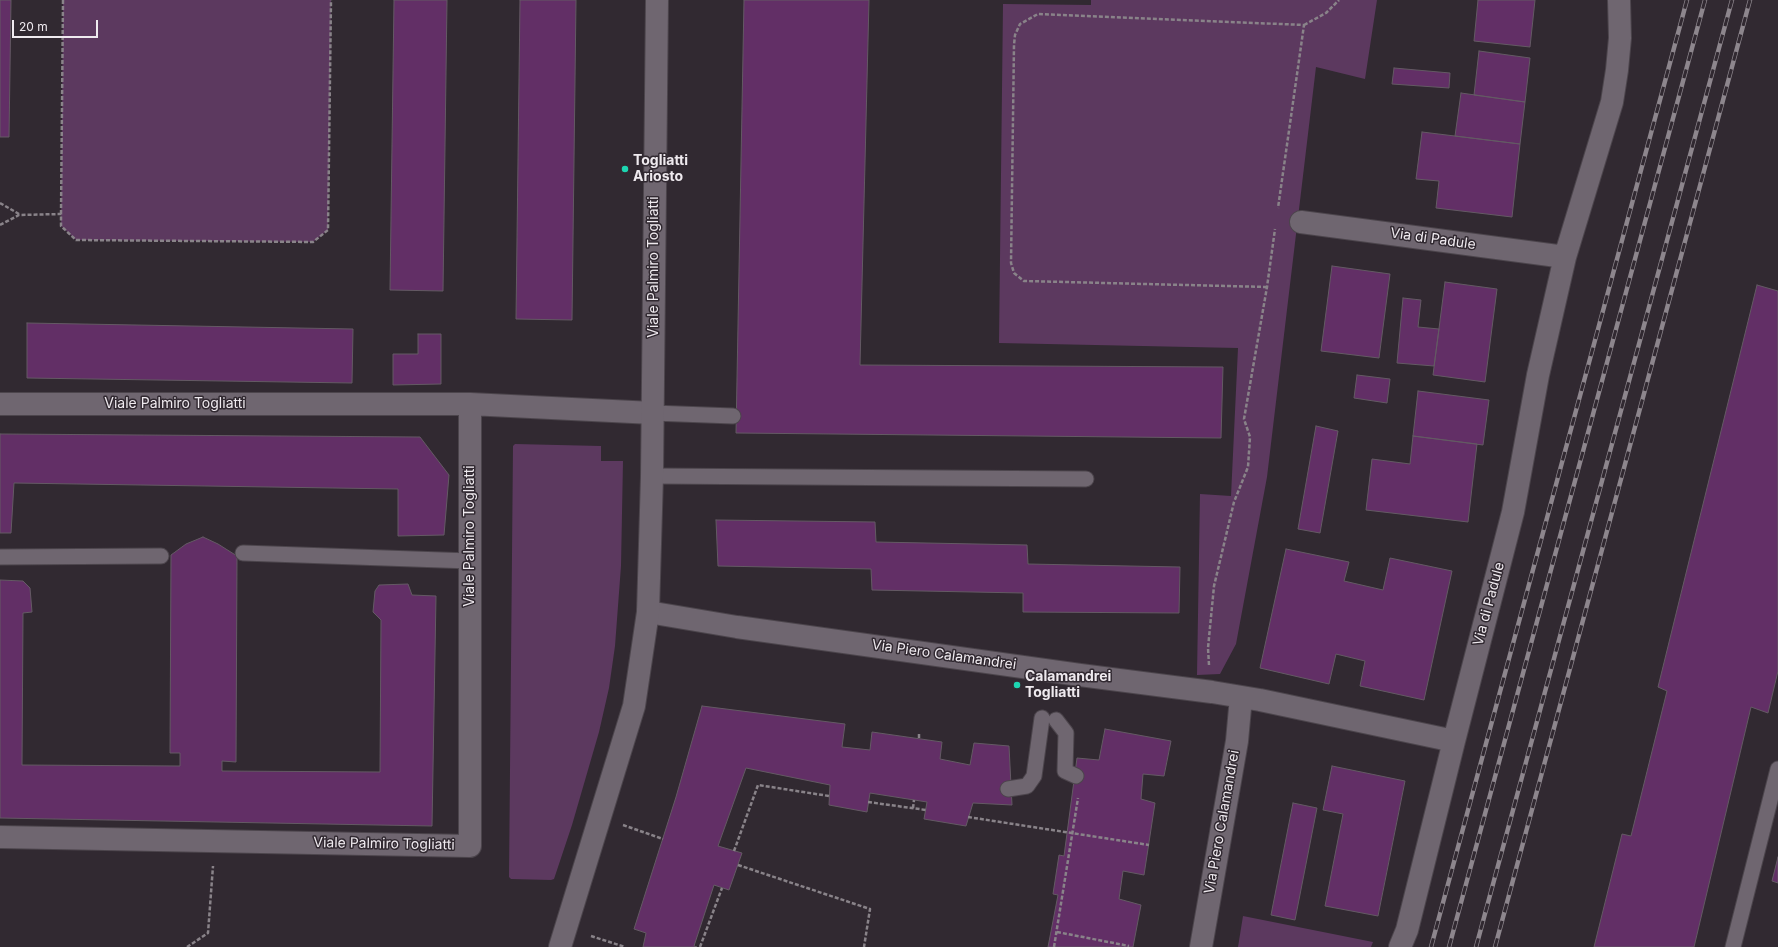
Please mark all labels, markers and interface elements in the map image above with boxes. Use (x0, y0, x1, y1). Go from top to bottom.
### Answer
scale bar (14, 12, 100, 38)
text: 20 m (19, 19, 48, 34)
place label: Togliatti Ariosto (633, 153, 688, 186)
marker: Togliatti Ariosto (620, 164, 630, 174)
street label: Viale Palmiro Togliatti (646, 196, 662, 338)
street label: Via di Padule (1389, 225, 1477, 253)
street label: Viale Palmiro Togliatti (104, 396, 246, 412)
street label: Viale Palmiro Togliatti (462, 465, 478, 607)
street label: Via di Padule (1470, 560, 1508, 648)
street label: Via Piero Calamandrei (871, 637, 1017, 673)
place label: Calamandrei Togliatti (1025, 669, 1111, 702)
marker: Calamandrei Togliatti (1012, 680, 1022, 690)
street label: Via Piero Calamandrei (1201, 749, 1243, 895)
street label: Viale Palmiro Togliatti (313, 834, 455, 854)

